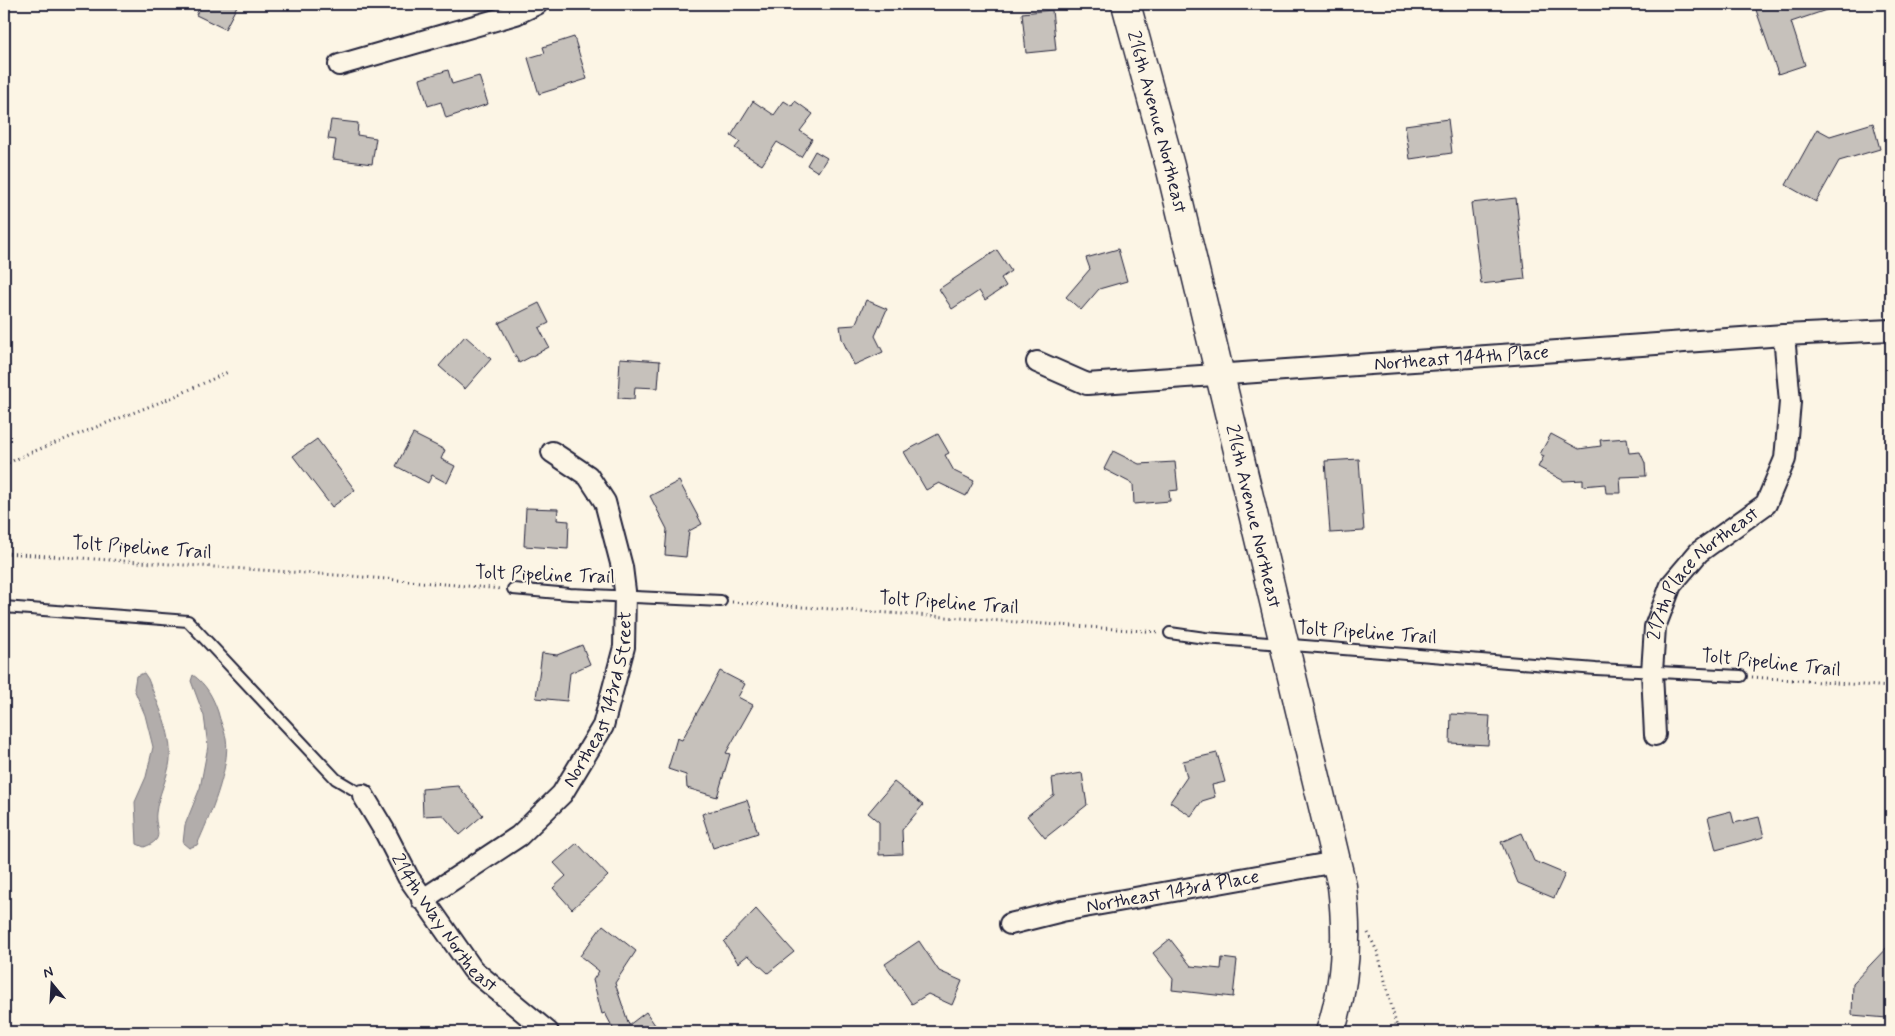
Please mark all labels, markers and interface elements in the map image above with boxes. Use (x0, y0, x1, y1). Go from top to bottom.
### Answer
street label: 216th Avenue Northeast (1121, 28, 1193, 216)
street label: Northeast 144th Place (1373, 339, 1550, 376)
street label: 216th Avenue Northeast (1220, 422, 1288, 611)
street label: 217th Place Northeast (1642, 501, 1763, 641)
street label: Tolt Pipeline Trail (71, 531, 213, 565)
street label: Tolt Pipeline Trail (475, 560, 615, 590)
street label: Tolt Pipeline Trail (878, 586, 1020, 620)
street label: Northeast 143rd Street (557, 611, 637, 792)
street label: Tolt Pipeline Trail (1296, 616, 1438, 650)
street label: Tolt Pipeline Trail (1700, 643, 1842, 683)
street label: 214th Way Northeast (385, 849, 503, 998)
street label: Northeast 143rd Place (1084, 863, 1261, 919)
north arrow (28, 958, 78, 1008)
text: N (41, 963, 56, 983)

